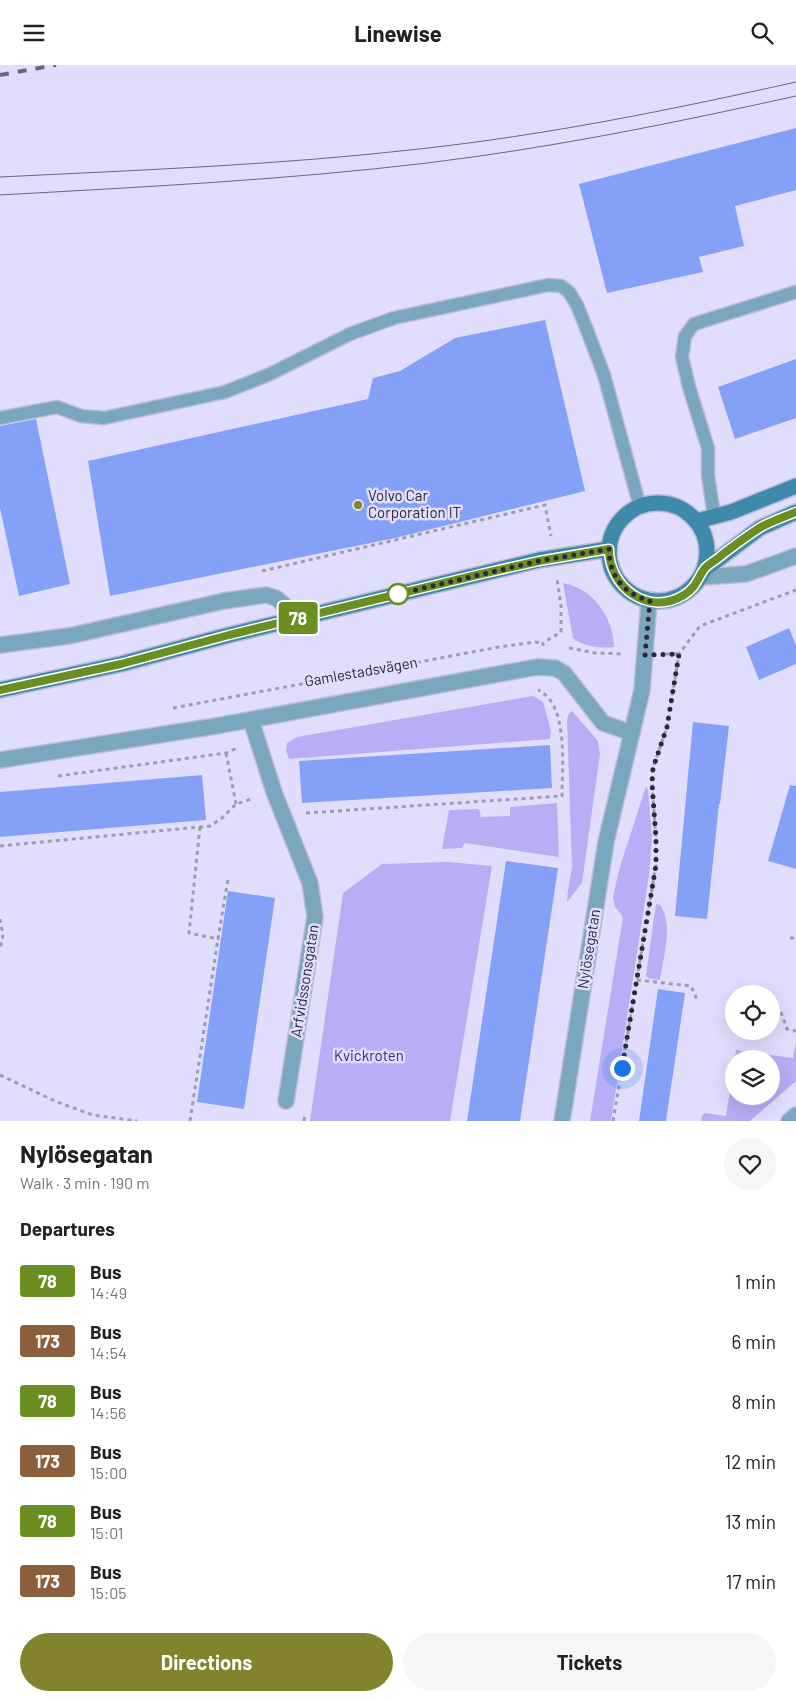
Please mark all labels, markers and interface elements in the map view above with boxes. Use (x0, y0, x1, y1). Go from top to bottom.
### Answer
icon: menu (20, 19, 48, 47)
icon: search (748, 19, 776, 47)
text: Linewise (354, 20, 442, 46)
place label: Volvo Car Corporation IT (368, 486, 461, 521)
marker: Volvo Car Corporation IT (352, 499, 364, 511)
unlabelled marker (387, 583, 409, 605)
line badge: 78 (276, 602, 320, 634)
text: 78 (289, 607, 307, 629)
street label: Gamlestadsvägen (303, 652, 419, 690)
street label: Nylösegatan (573, 908, 603, 990)
street label: Arfvidssonsgatan (286, 923, 322, 1038)
map controls (725, 985, 780, 1105)
button: locate (725, 985, 780, 1040)
park label: Kvickroten (334, 1046, 404, 1064)
button: layers (725, 1050, 780, 1105)
your location (610, 1056, 635, 1081)
button: heart (724, 1138, 776, 1190)
text: Nylösegatan (20, 1139, 153, 1168)
text: Walk · 3 min · 190 m (20, 1173, 149, 1192)
text: Departures (20, 1217, 115, 1240)
text: Bus (90, 1260, 122, 1283)
text: 78 (38, 1270, 57, 1292)
text: 1 min (735, 1270, 776, 1293)
text: 14:49 (90, 1283, 127, 1302)
text: Bus (90, 1320, 122, 1343)
text: 173 (35, 1330, 60, 1352)
text: 6 min (732, 1330, 776, 1353)
text: 14:54 (90, 1343, 127, 1362)
text: Bus (90, 1380, 122, 1403)
text: 78 (38, 1390, 57, 1412)
text: 8 min (732, 1390, 776, 1413)
text: 14:56 (90, 1403, 126, 1422)
text: Bus (90, 1440, 122, 1463)
text: 173 (35, 1450, 60, 1472)
text: 12 min (725, 1450, 776, 1473)
text: 15:00 (90, 1463, 127, 1482)
text: Bus (90, 1500, 122, 1523)
text: 78 (38, 1510, 57, 1532)
text: 13 min (725, 1510, 776, 1533)
text: 15:01 (90, 1523, 123, 1542)
text: Bus (90, 1560, 122, 1583)
text: 173 (35, 1570, 60, 1592)
text: 17 min (726, 1570, 776, 1593)
text: 15:05 (90, 1583, 127, 1602)
button: Directions (20, 1633, 393, 1691)
button: Tickets (403, 1633, 776, 1691)

